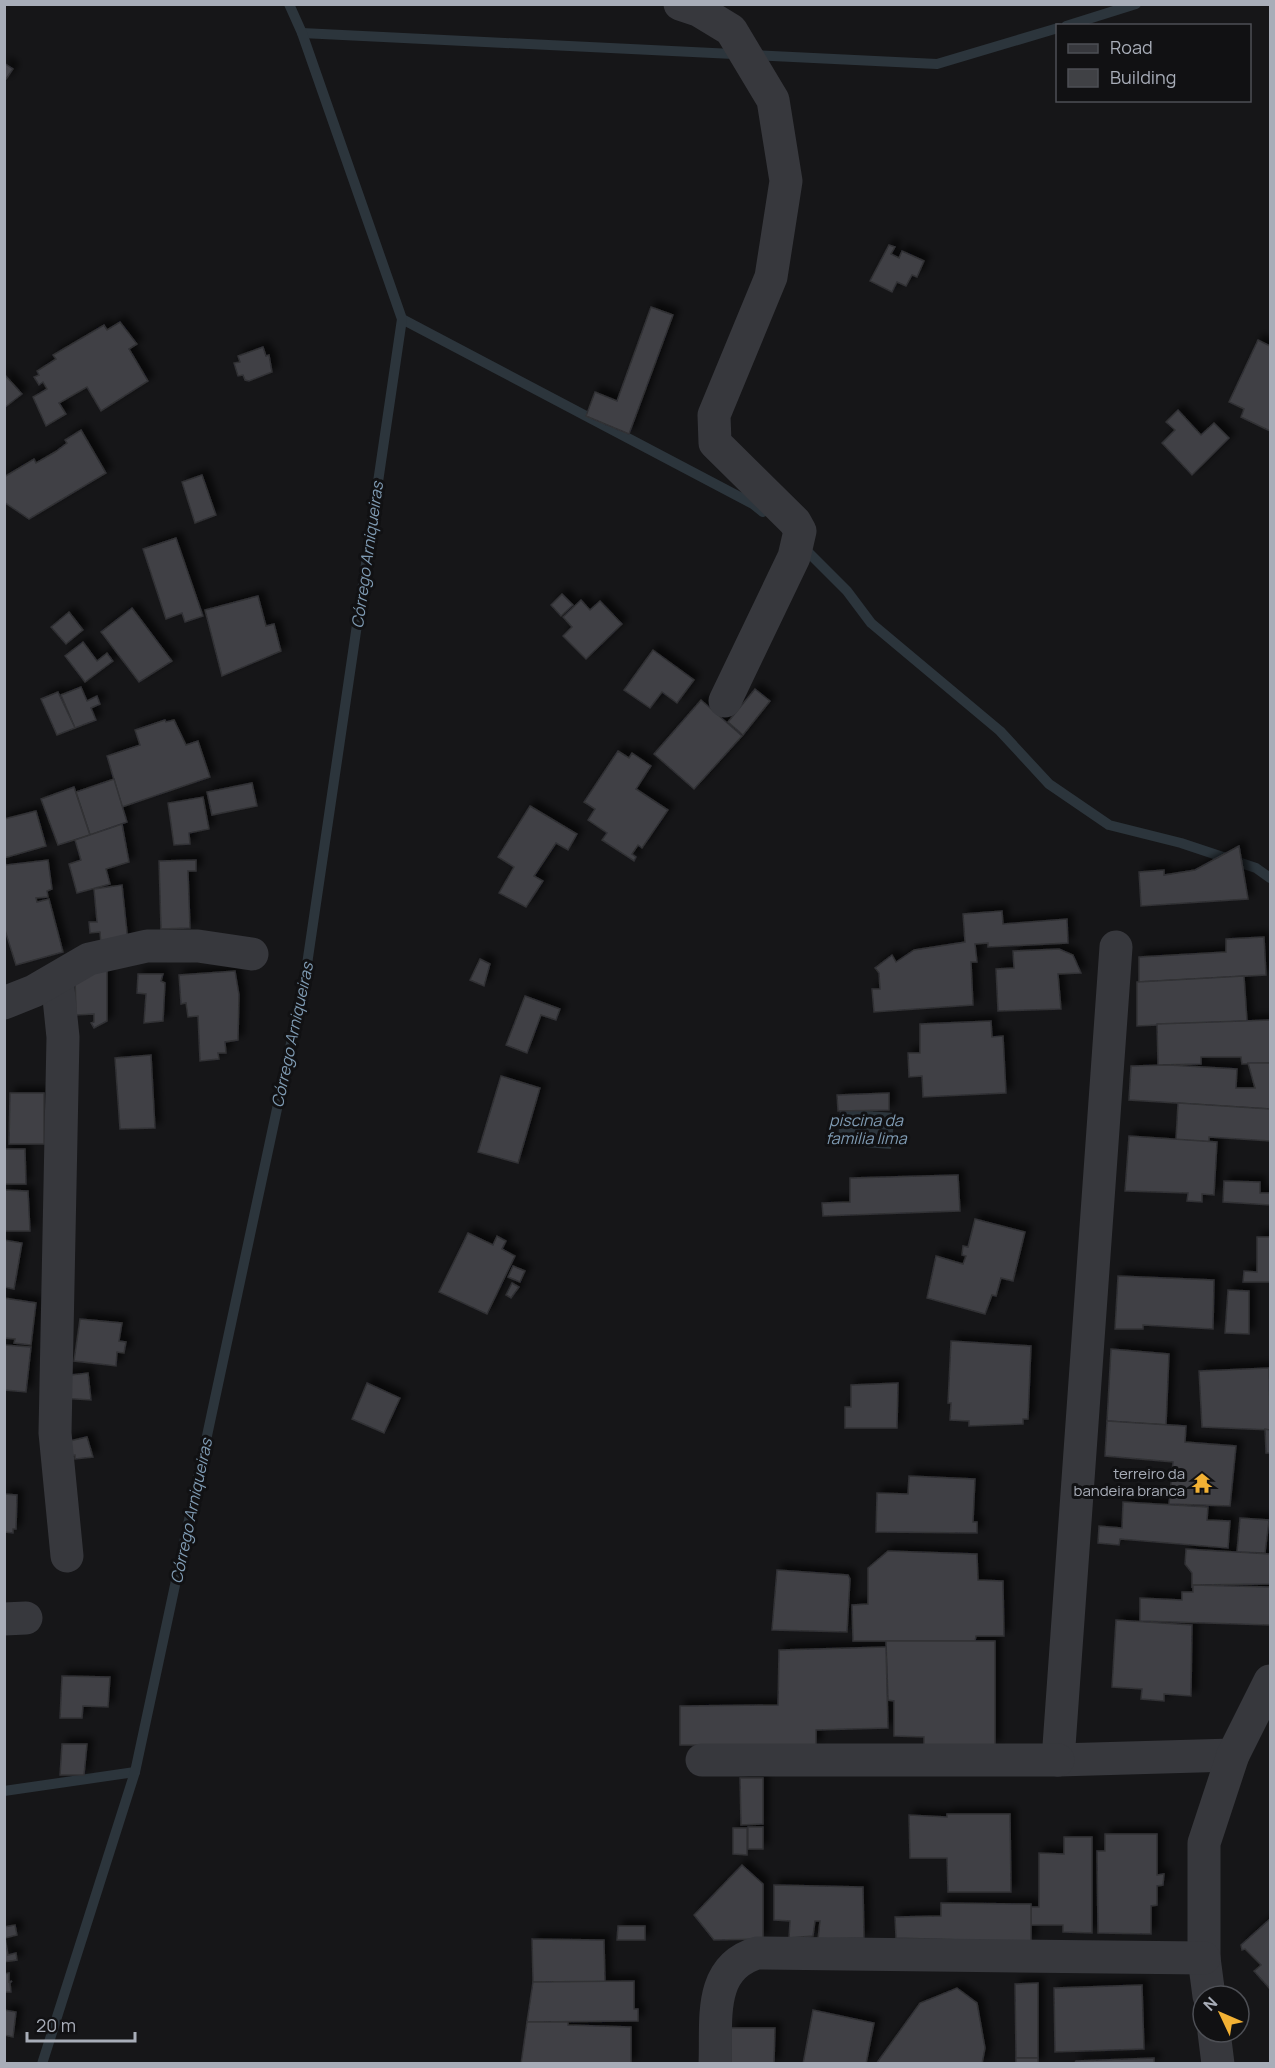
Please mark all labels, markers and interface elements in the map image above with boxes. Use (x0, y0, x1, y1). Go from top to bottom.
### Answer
legend (1056, 24, 1251, 102)
text: Road (1110, 35, 1153, 59)
text: Building (1110, 65, 1176, 89)
water label: Córrego Arniqueiras (346, 479, 388, 630)
water label: Córrego Arniqueiras (266, 959, 318, 1110)
water label: piscina da familia lima (825, 1109, 908, 1149)
water label: Córrego Arniqueiras (165, 1435, 217, 1586)
place label: terreiro da bandeira branca (1074, 1463, 1185, 1501)
temple icon: terreiro da bandeira branca (1190, 1471, 1214, 1495)
north arrow (1191, 1984, 1251, 2044)
text: N (1198, 1992, 1222, 2015)
scale bar (27, 2005, 135, 2043)
text: 20 m (36, 2013, 76, 2037)

